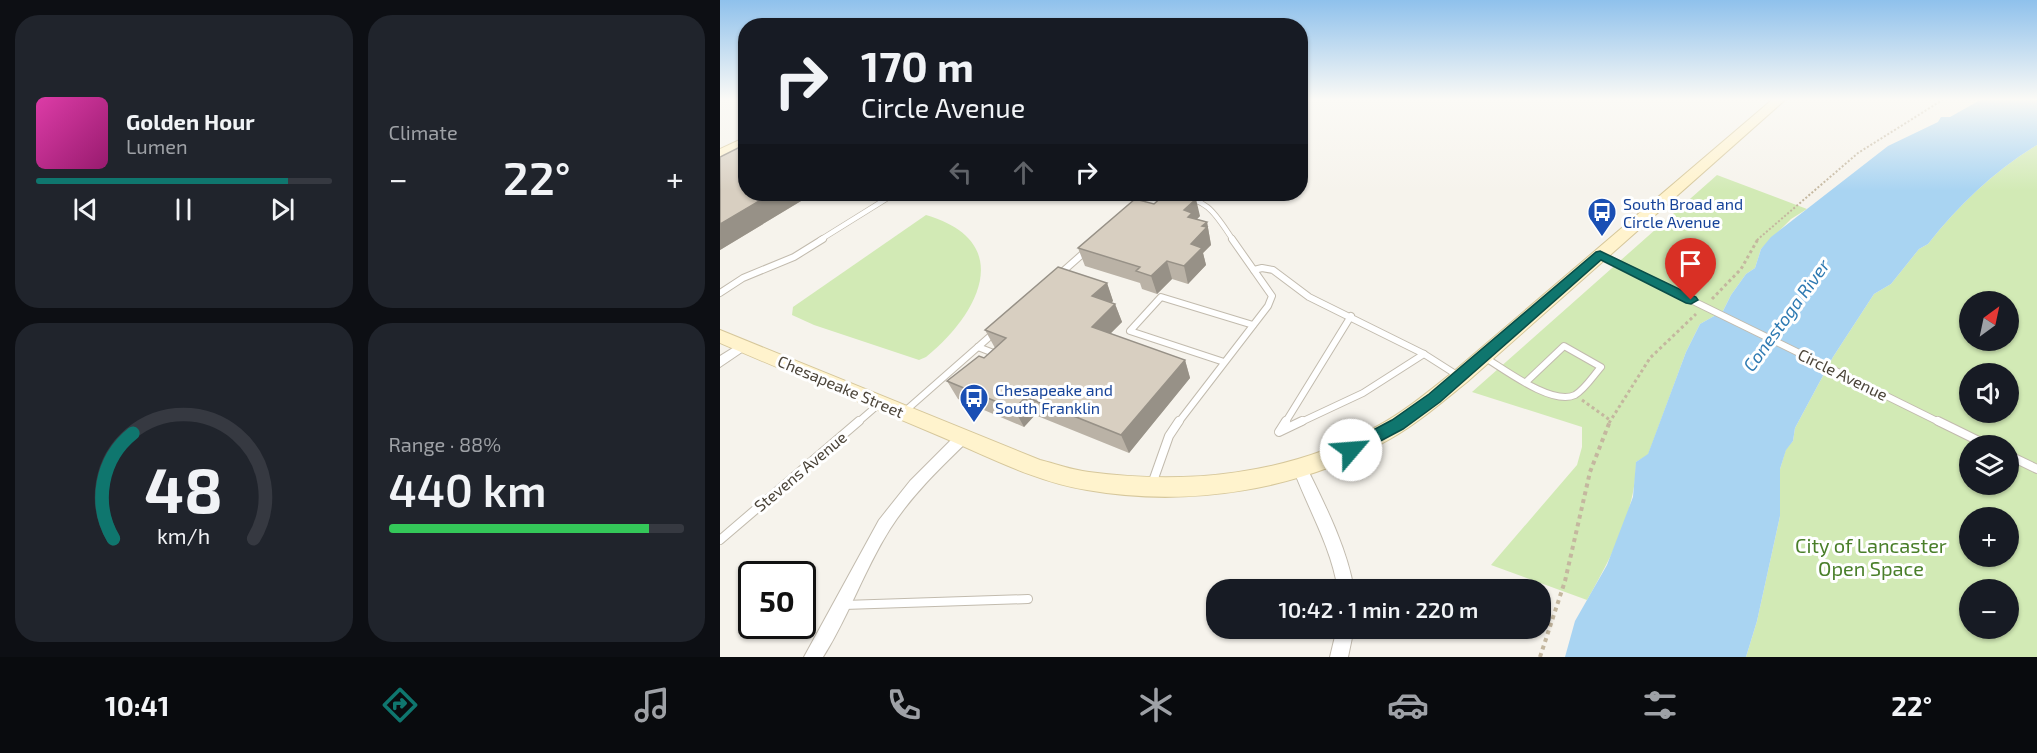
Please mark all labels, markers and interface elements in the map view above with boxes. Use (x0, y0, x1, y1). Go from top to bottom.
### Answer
text: 170 m (861, 40, 974, 90)
icon: right (762, 42, 840, 120)
text: Circle Avenue (861, 91, 1025, 123)
text: Golden Hour (126, 108, 255, 134)
text: Climate (389, 120, 458, 144)
text: Lumen (126, 134, 188, 158)
text: 22° (503, 150, 571, 204)
icon: left (944, 156, 977, 189)
icon: ahead (1007, 156, 1040, 189)
icon: right (1070, 156, 1103, 189)
text: − (389, 158, 408, 198)
text: + (666, 158, 684, 198)
icon: previous (69, 193, 102, 226)
icon: pause (167, 193, 200, 226)
icon: next (266, 193, 299, 226)
place label: South Broad and Circle Avenue (1623, 194, 1743, 231)
bus stop icon: South Broad and Circle Avenue (1586, 196, 1618, 238)
pin (1665, 238, 1716, 300)
icon: arrive (1674, 247, 1707, 280)
water label: Conestoga River (1738, 254, 1834, 375)
north arrow (1959, 291, 2019, 351)
map controls (1959, 291, 2019, 639)
street label: Circle Avenue (1795, 344, 1891, 404)
street label: Chesapeake Street (775, 351, 907, 421)
button: sound (1959, 363, 2019, 423)
place label: Chesapeake and South Franklin (995, 380, 1113, 417)
bus stop icon: Chesapeake and South Franklin (958, 382, 990, 424)
position arrow (1319, 418, 1383, 482)
street label: Stevens Avenue (750, 427, 850, 515)
text: Range · 88% (389, 432, 501, 456)
button: layers (1959, 435, 2019, 495)
text: 48 (144, 451, 223, 526)
text: 440 km (389, 462, 547, 516)
button: + (1959, 507, 2019, 567)
text: km/h (157, 524, 210, 549)
park label: City of Lancaster Open Space (1795, 533, 1947, 580)
speed limit sign: 50 (738, 561, 816, 639)
button: − (1959, 579, 2019, 639)
text: 10:42 · 1 min · 220 m (1279, 596, 1478, 622)
icon: directions (379, 684, 421, 726)
icon: music (631, 684, 673, 726)
icon: phone (883, 684, 925, 726)
icon: climate (1135, 684, 1177, 726)
icon: car (1387, 684, 1429, 726)
icon: filters (1639, 684, 1681, 726)
text: 10:41 (105, 689, 170, 721)
text: 22° (1891, 689, 1932, 721)

